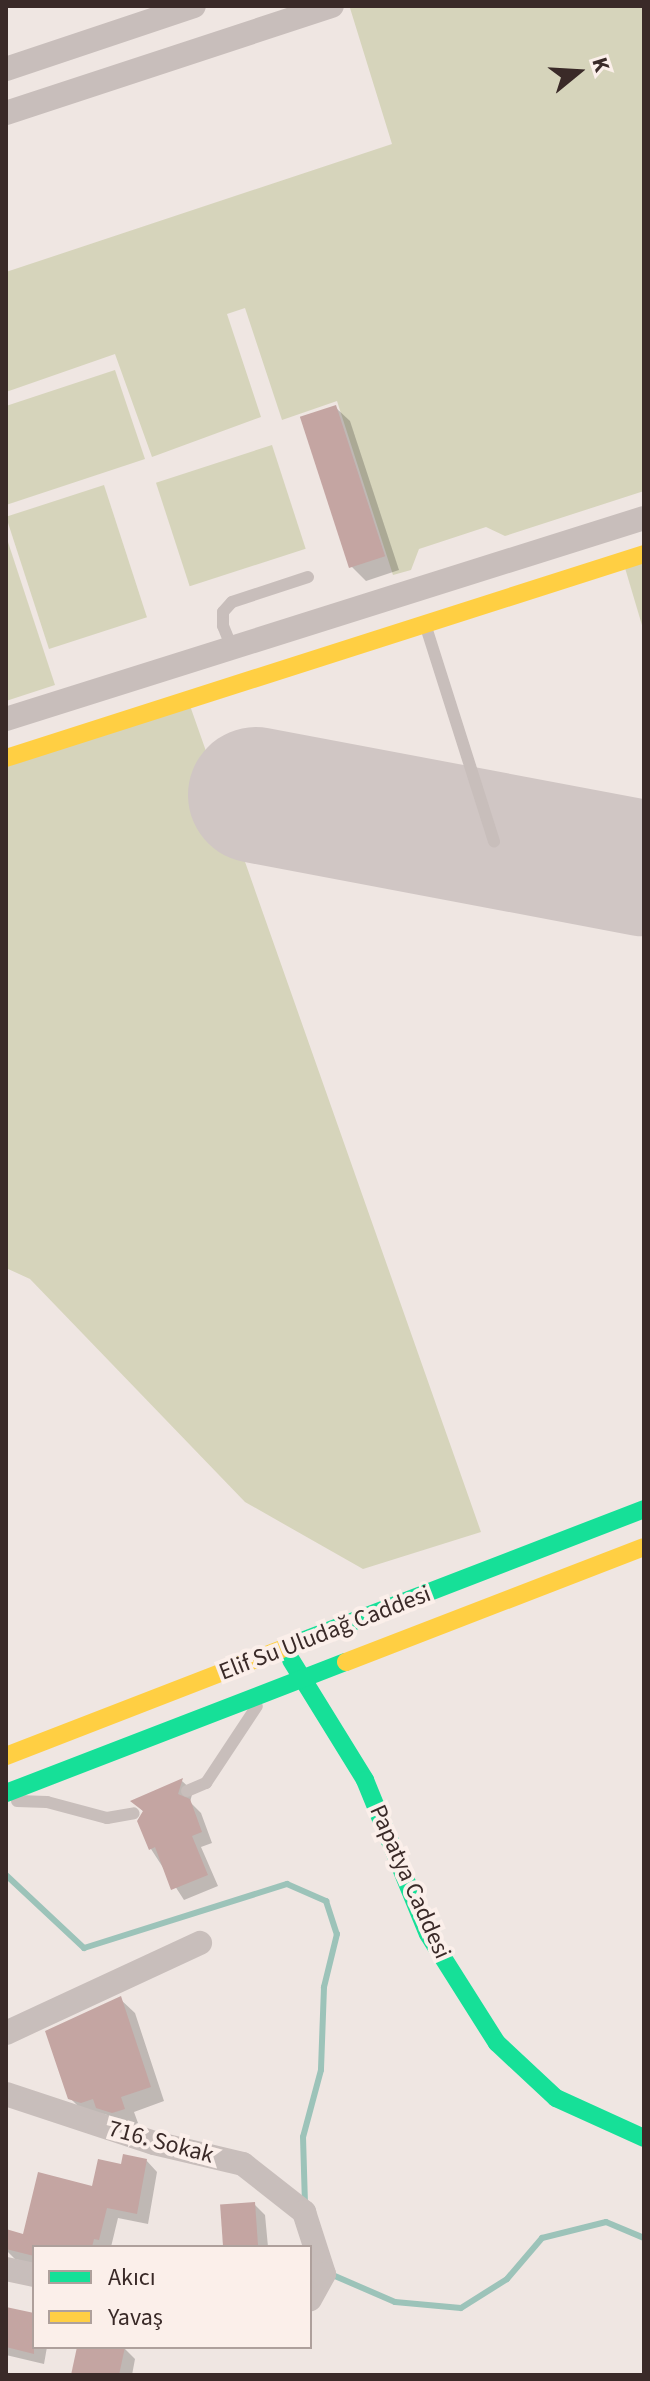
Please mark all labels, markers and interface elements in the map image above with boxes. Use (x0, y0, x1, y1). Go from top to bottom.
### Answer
north arrow (538, 32, 618, 112)
text: K (584, 53, 618, 76)
street label: Elif Su Uludağ Caddesi (215, 1579, 435, 1687)
street label: Papatya Caddesi (363, 1801, 457, 1963)
street label: 716. Sokak (105, 2114, 217, 2170)
legend (32, 2245, 312, 2349)
text: Akıcı (108, 2260, 156, 2295)
text: Yavaş (108, 2300, 163, 2335)

